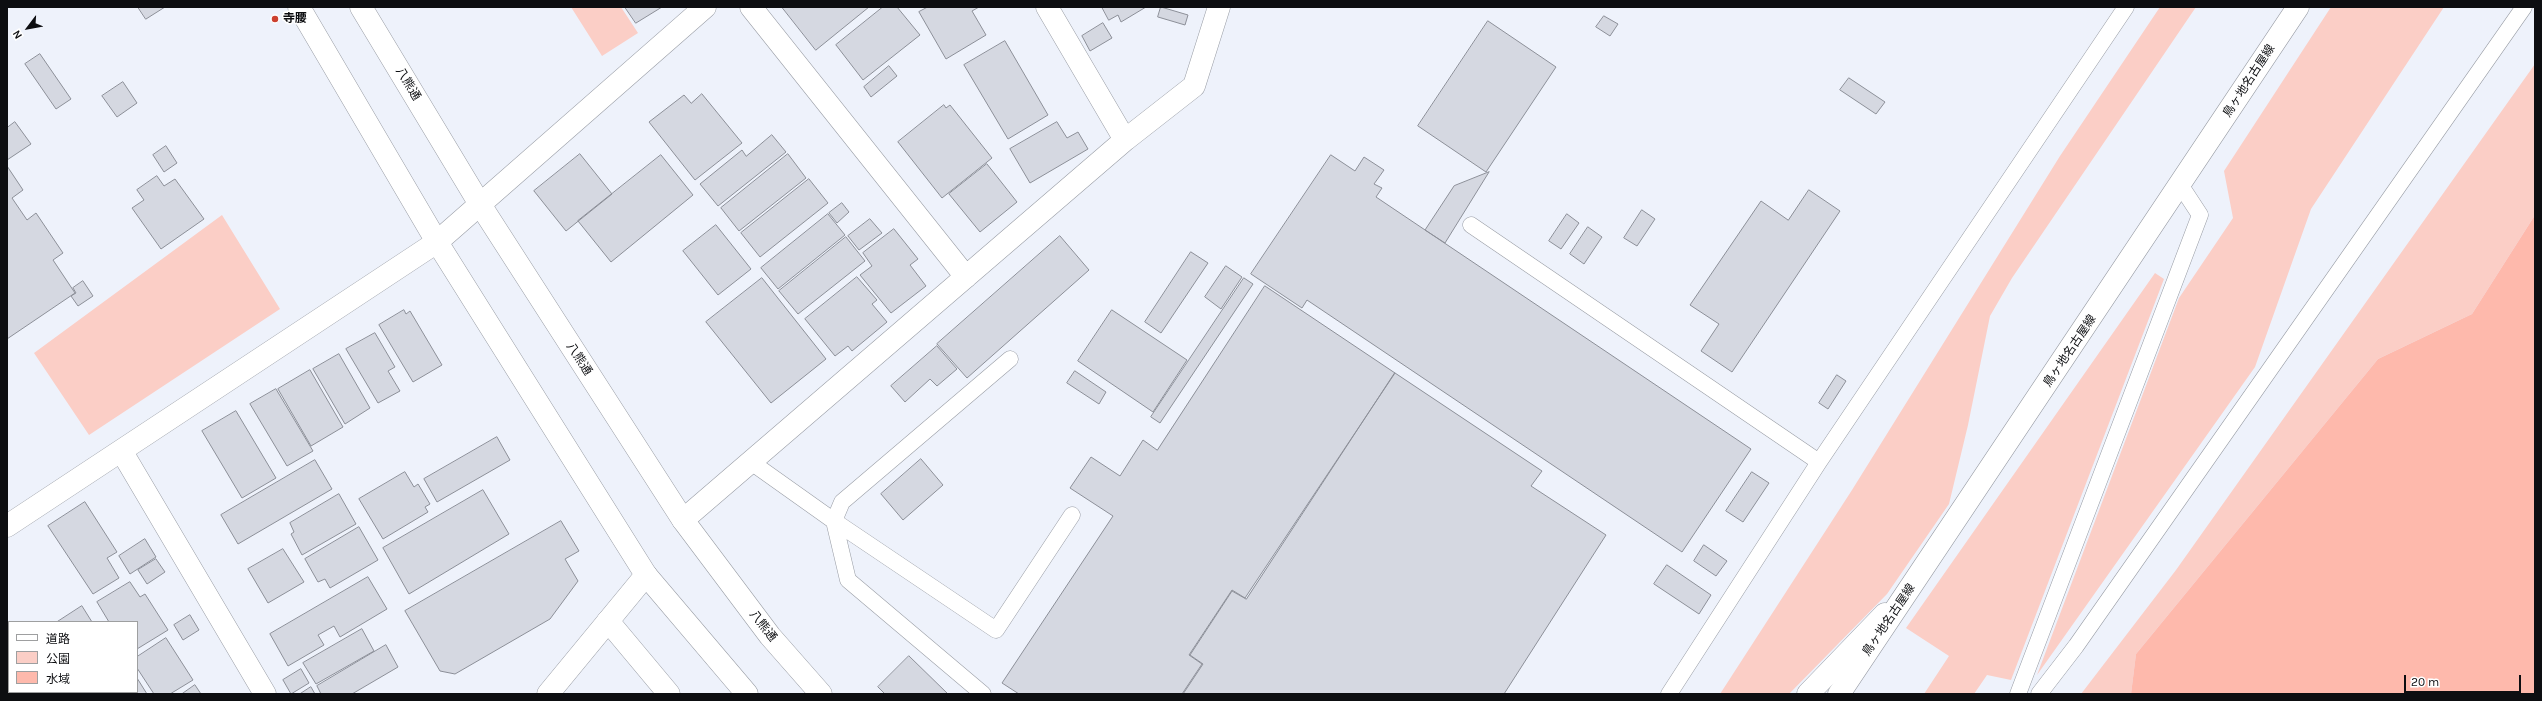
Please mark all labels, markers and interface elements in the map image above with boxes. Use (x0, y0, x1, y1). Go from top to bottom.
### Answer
north arrow (8, 8, 48, 48)
place label: 寺腰 (283, 12, 307, 26)
marker: 寺腰 (270, 14, 280, 24)
text: N (10, 28, 25, 41)
street label: 鳥ヶ地名古屋線 (2220, 42, 2278, 120)
street label: 八熊通 (393, 65, 423, 103)
street label: 鳥ヶ地名古屋線 (2041, 312, 2099, 390)
street label: 八熊通 (563, 340, 595, 378)
street label: 鳥ヶ地名古屋線 (1860, 581, 1918, 659)
street label: 八熊通 (746, 607, 780, 645)
legend (8, 621, 138, 693)
text: 道路 (46, 632, 70, 646)
text: 公園 (46, 652, 70, 666)
scale bar (2406, 667, 2523, 693)
text: 水域 (46, 672, 70, 686)
text: 20 m (2411, 675, 2439, 689)

